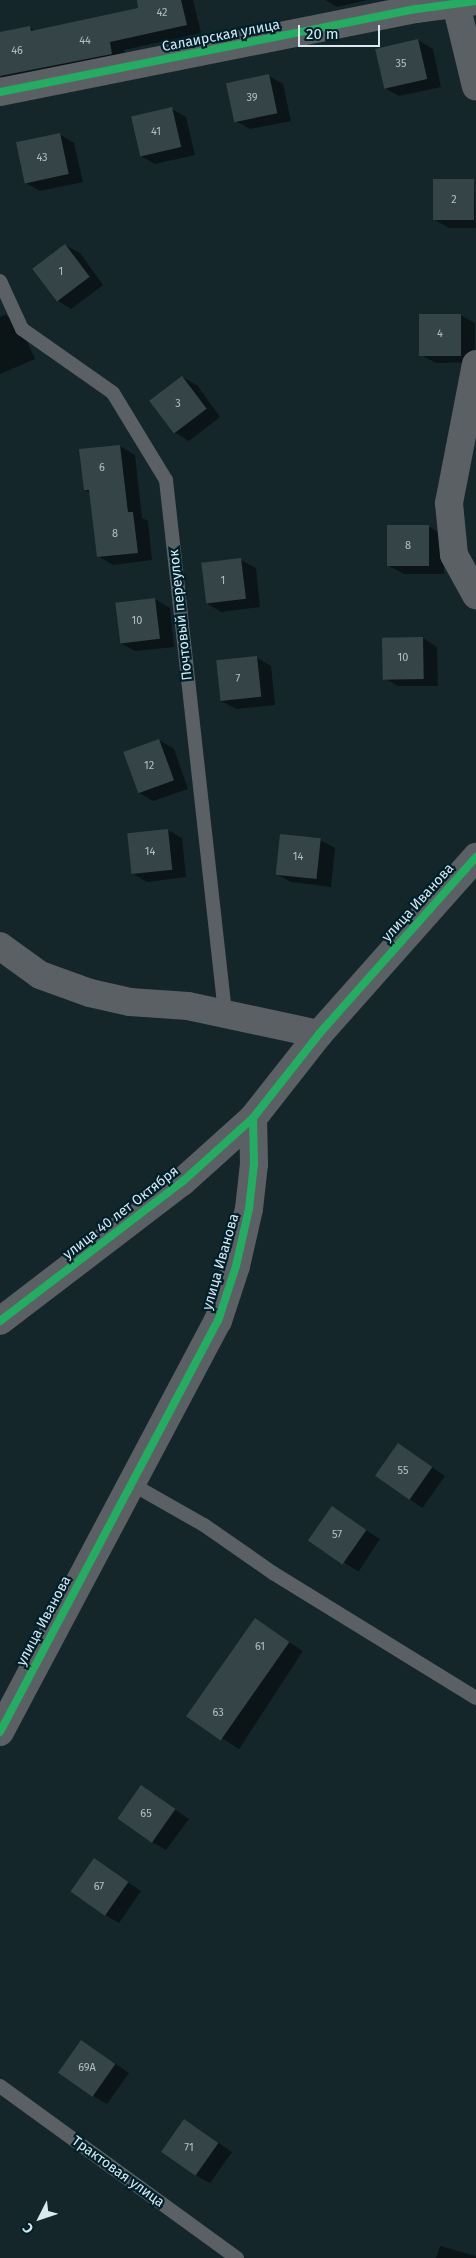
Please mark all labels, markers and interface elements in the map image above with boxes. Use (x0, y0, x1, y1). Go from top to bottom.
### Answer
house number: 42 (156, 6, 168, 20)
scale bar (301, 15, 384, 47)
street label: Салаирская улица (161, 16, 281, 56)
text: 20 m (306, 25, 339, 43)
house number: 44 (79, 34, 91, 48)
house number: 46 (11, 44, 23, 58)
house number: 35 (396, 57, 406, 71)
house number: 39 (246, 91, 258, 105)
house number: 41 (151, 125, 161, 139)
house number: 43 (36, 151, 48, 165)
house number: 2 (451, 193, 457, 207)
house number: 1 (59, 265, 63, 279)
house number: 4 (437, 327, 443, 341)
house number: 3 (175, 397, 181, 411)
house number: 6 (99, 461, 105, 475)
house number: 8 (112, 527, 118, 541)
house number: 8 (405, 539, 411, 553)
street label: Почтовый переулок (166, 549, 196, 681)
house number: 1 (221, 574, 225, 588)
house number: 10 (132, 614, 142, 628)
house number: 10 (398, 651, 408, 665)
house number: 7 (236, 672, 240, 686)
house number: 12 (144, 759, 154, 773)
house number: 14 (145, 845, 155, 859)
house number: 14 (293, 850, 303, 864)
street label: улица Иванова (378, 860, 458, 946)
street label: улица 40 лет Октября (60, 1163, 182, 1263)
street label: улица Иванова (199, 1212, 243, 1312)
house number: 55 (398, 1464, 408, 1478)
house number: 57 (332, 1528, 342, 1542)
street label: улица Иванова (13, 1573, 75, 1669)
house number: 61 (255, 1640, 265, 1654)
house number: 63 (212, 1706, 224, 1720)
house number: 65 (140, 1807, 152, 1821)
house number: 67 (94, 1880, 104, 1894)
house number: 69А (78, 2061, 96, 2075)
street label: Трактовая улица (68, 2133, 168, 2211)
house number: 71 (184, 2141, 194, 2155)
north arrow (15, 2193, 65, 2243)
text: С (19, 2220, 37, 2237)

